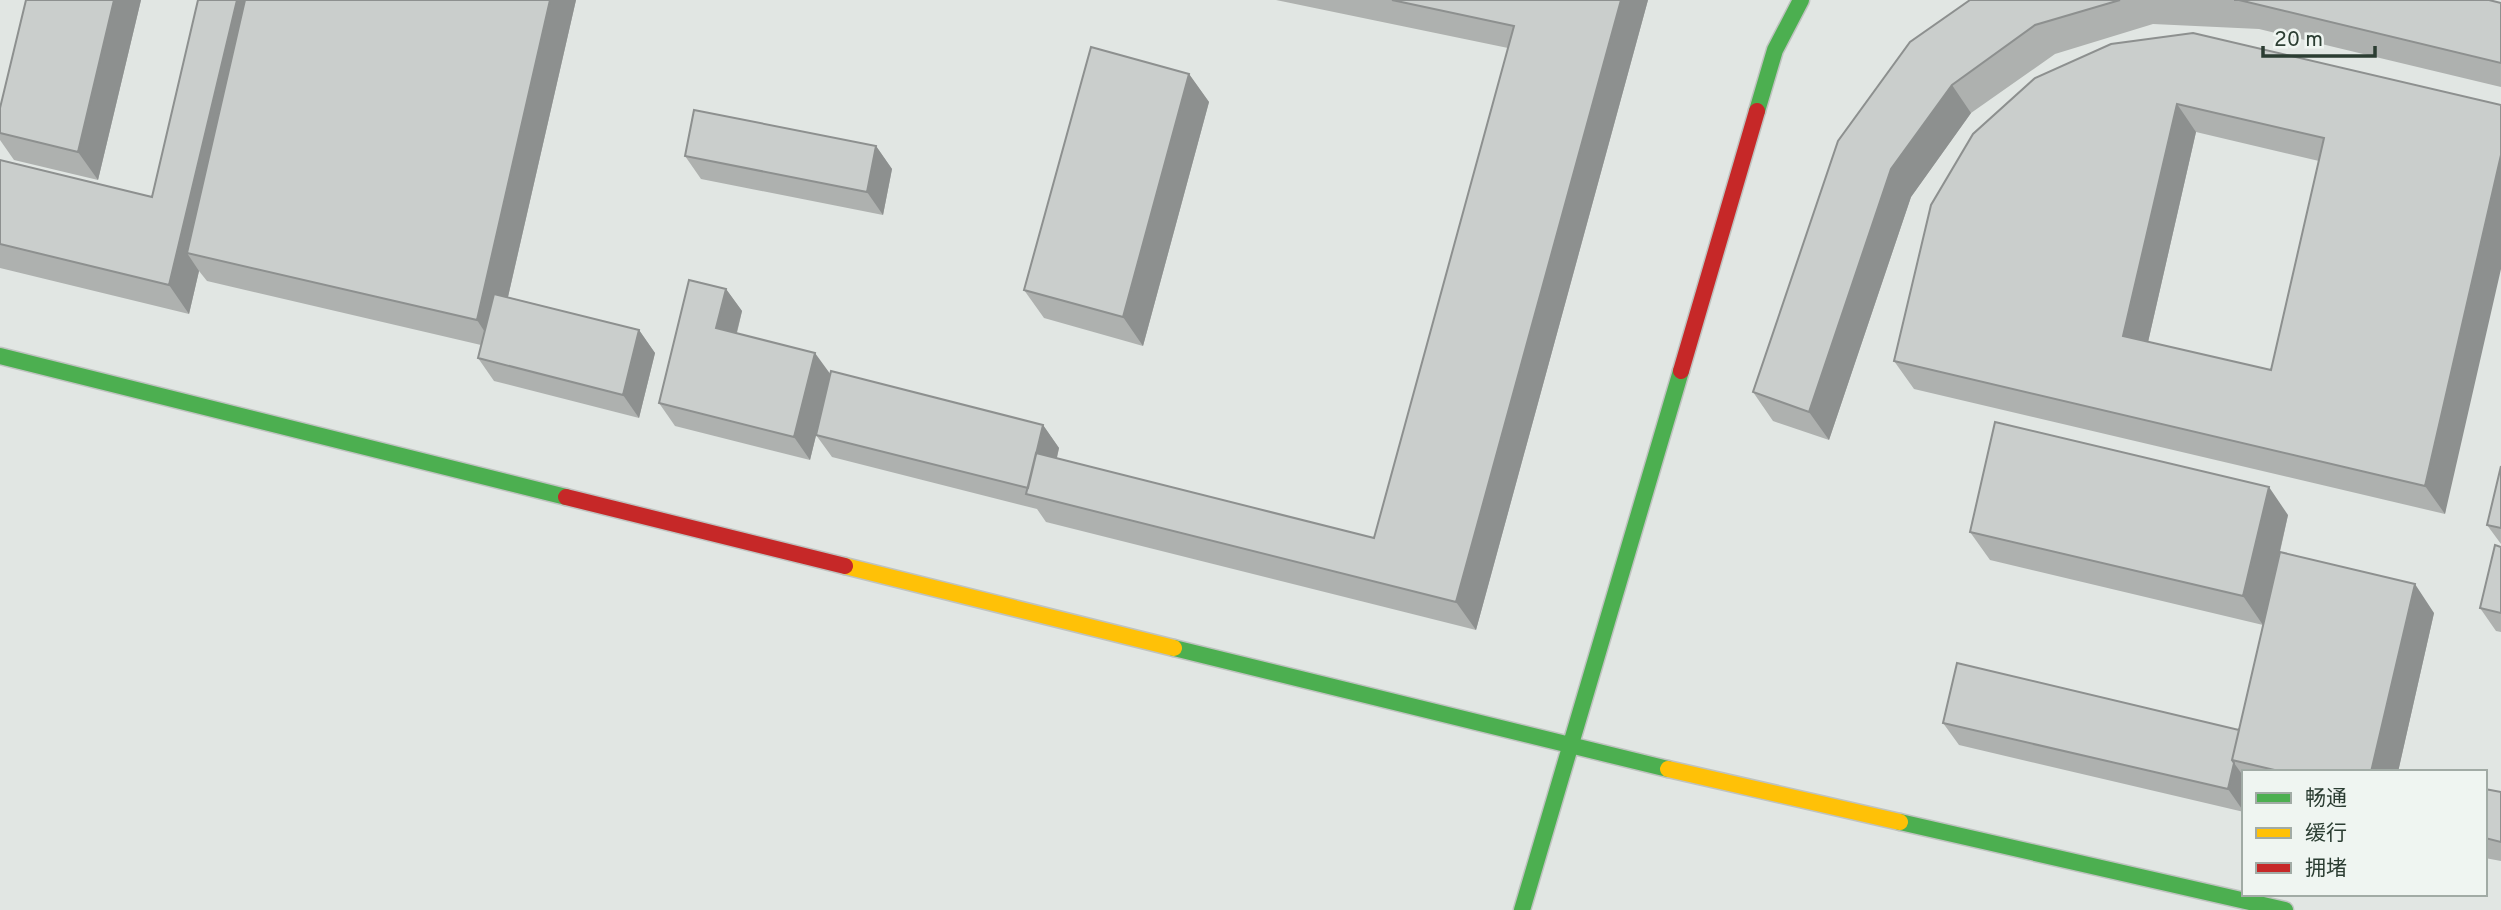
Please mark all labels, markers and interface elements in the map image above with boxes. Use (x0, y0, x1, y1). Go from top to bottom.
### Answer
scale bar (2263, 14, 2375, 58)
text: 20 m (2274, 27, 2323, 54)
legend (2242, 770, 2487, 896)
text: 畅通 (2305, 786, 2347, 813)
text: 缓行 (2305, 821, 2347, 848)
text: 拥堵 (2305, 856, 2347, 883)

